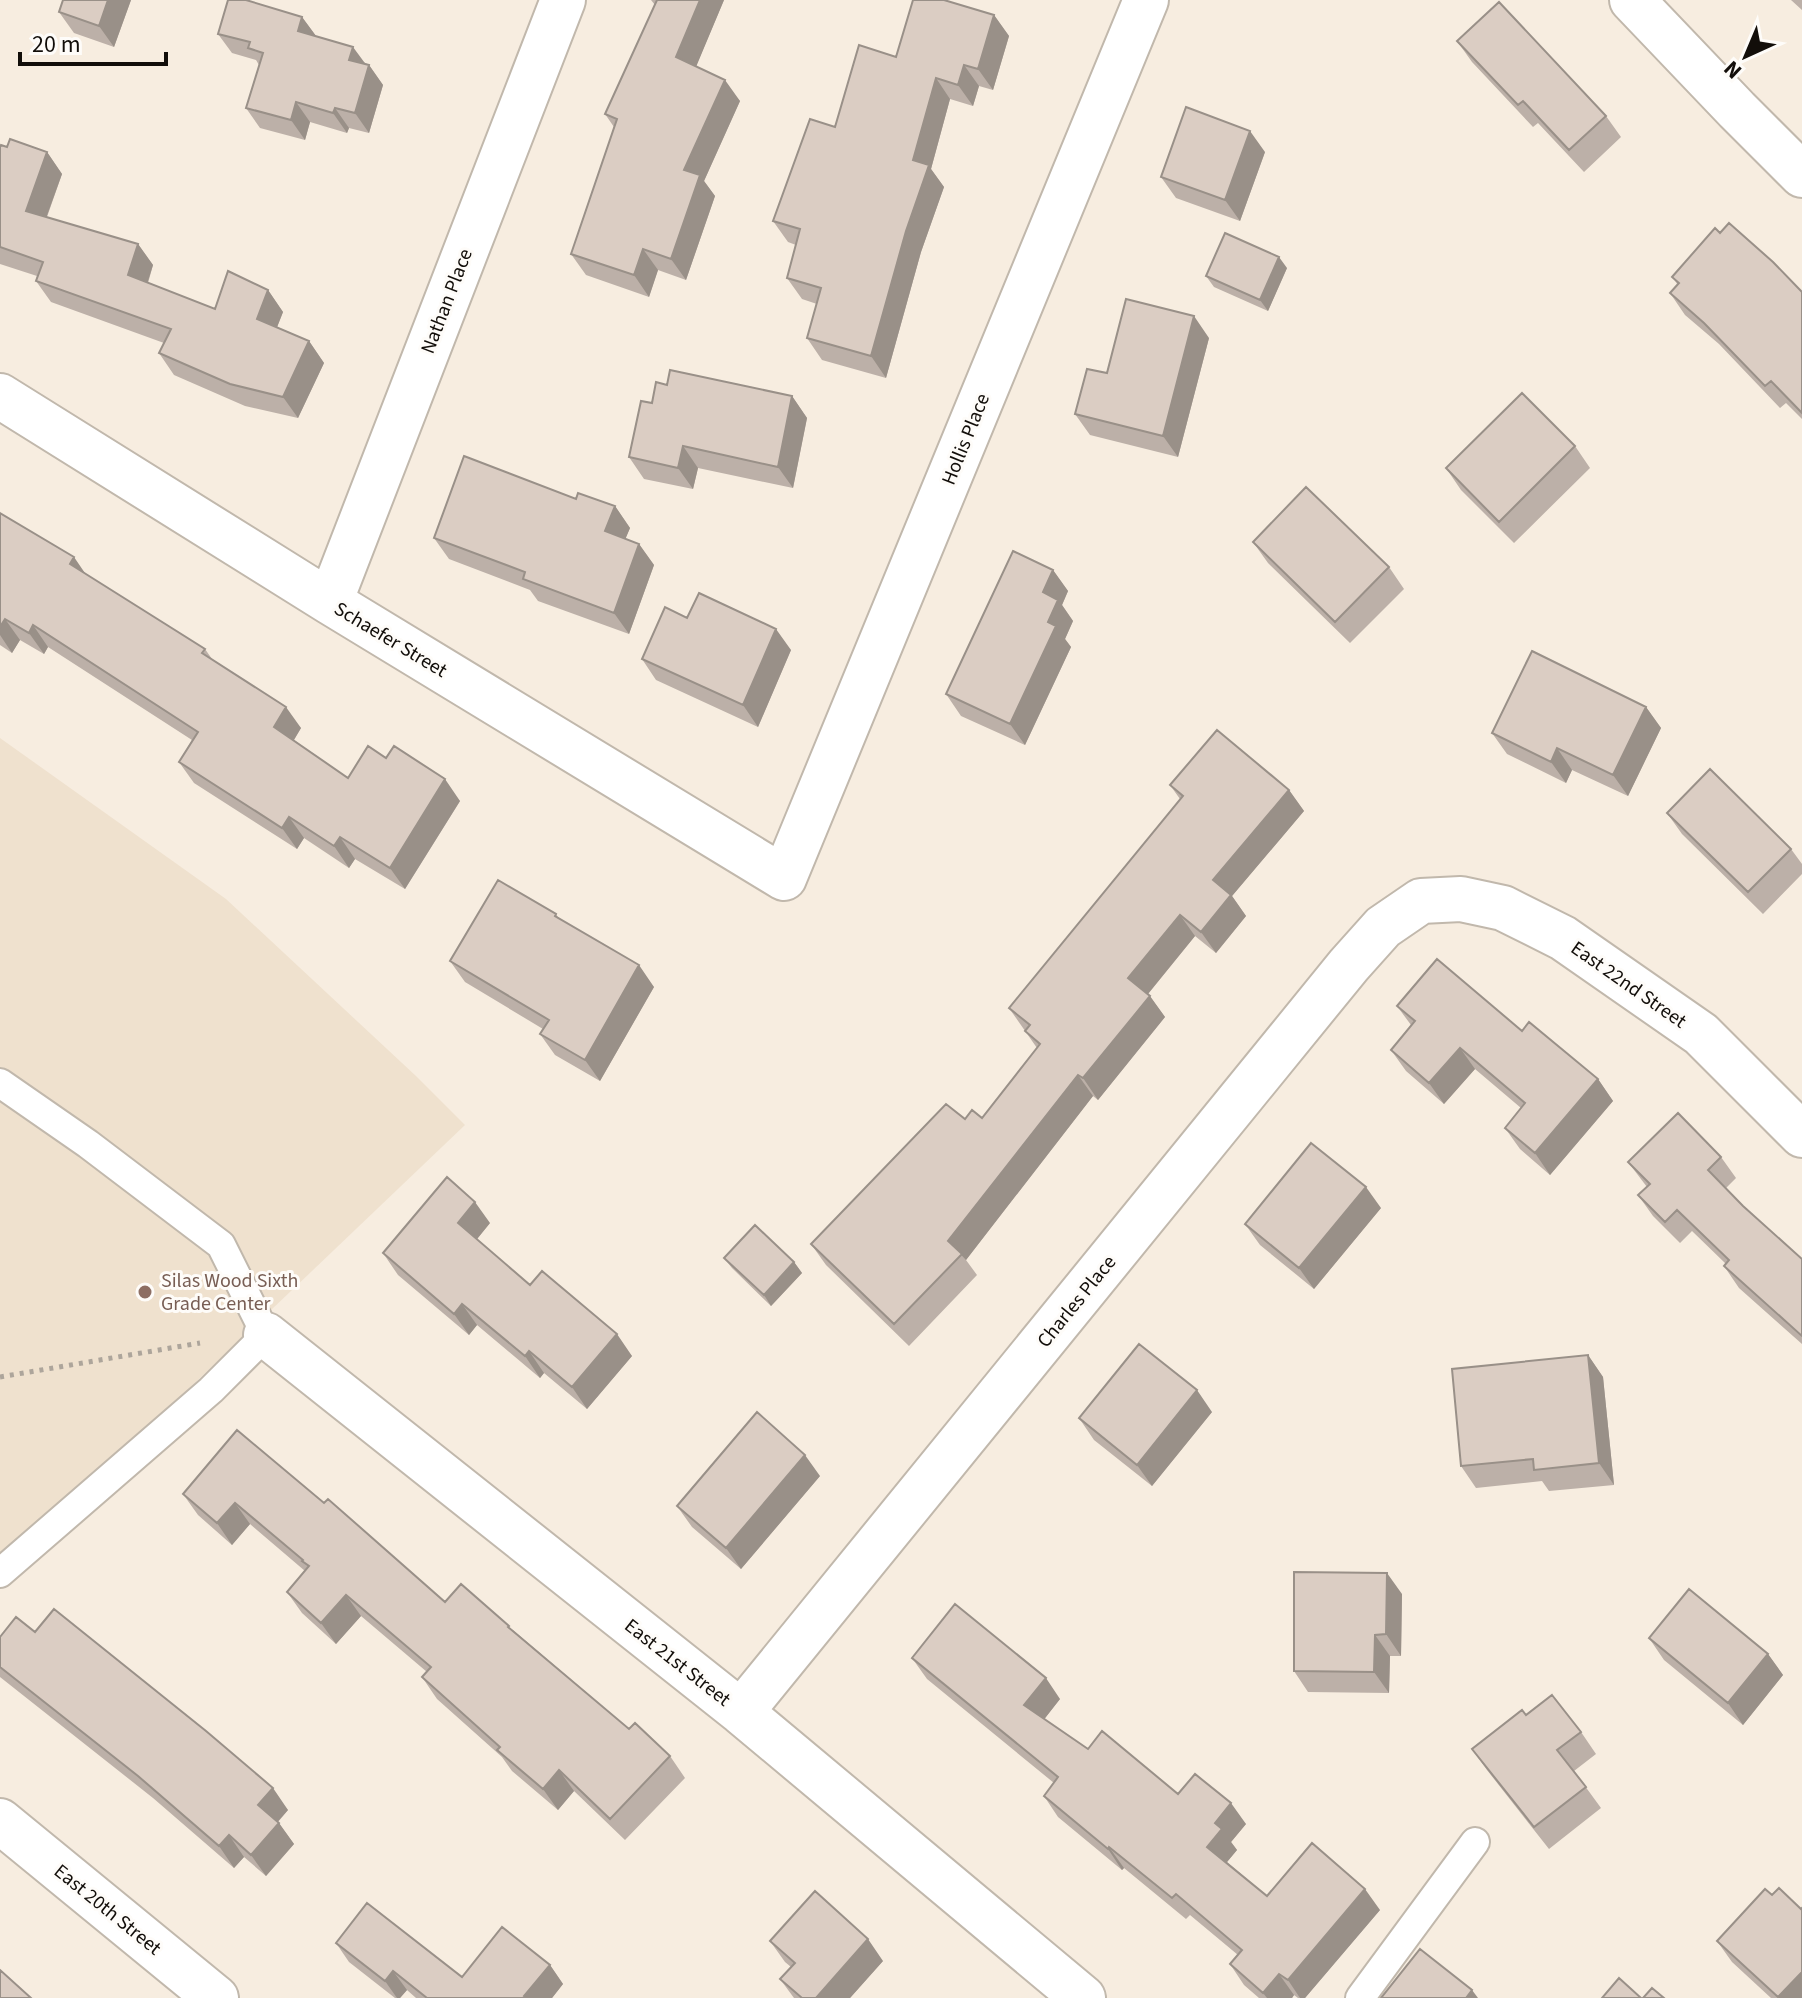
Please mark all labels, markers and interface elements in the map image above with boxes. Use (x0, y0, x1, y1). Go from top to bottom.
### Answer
scale bar (20, 16, 166, 66)
north arrow (1706, 16, 1786, 96)
text: 20 m (32, 27, 81, 62)
text: N (1716, 53, 1749, 86)
street label: Nathan Place (414, 245, 480, 358)
street label: Hollis Place (935, 389, 997, 489)
street label: Schaefer Street (329, 595, 452, 685)
street label: East 22nd Street (1565, 935, 1692, 1035)
street label: Charles Place (1031, 1249, 1123, 1354)
place label: Silas Wood Sixth Grade Center (161, 1267, 298, 1318)
marker: Silas Wood Sixth Grade Center (136, 1283, 154, 1301)
street label: East 21st Street (618, 1612, 737, 1713)
street label: East 20th Street (48, 1858, 167, 1962)

